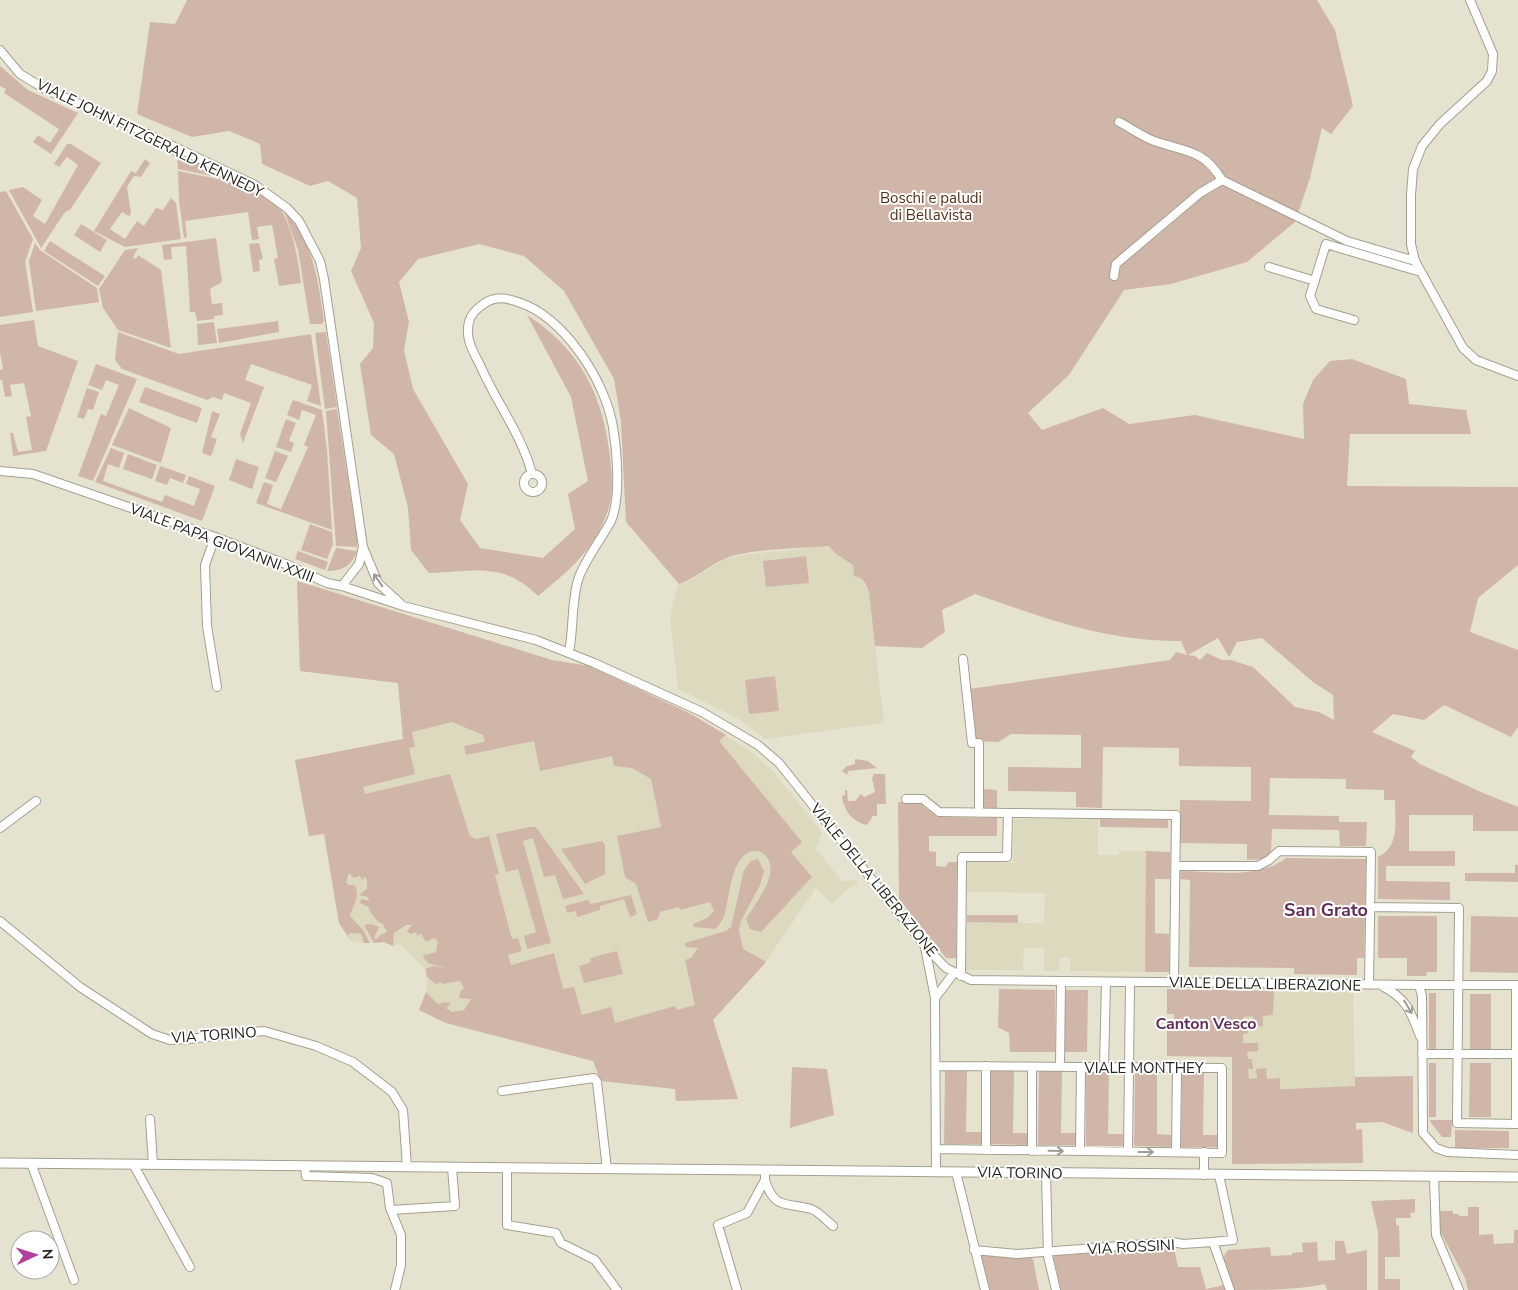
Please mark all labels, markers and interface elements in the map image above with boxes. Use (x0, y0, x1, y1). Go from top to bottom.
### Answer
street label: VIALE JOHN FITZGERALD KENNEDY (32, 74, 268, 202)
park label: Boschi e paludi di Bellavista (880, 188, 982, 225)
street label: VIALE PAPA GIOVANNI XXIII (126, 498, 317, 587)
one-way arrow (373, 573, 383, 587)
street label: VIALE DELLA LIBERAZIONE (805, 798, 942, 961)
district label: San Grato (1284, 898, 1368, 922)
street label: VIALE DELLA LIBERAZIONE (1168, 972, 1361, 996)
one-way arrow (1403, 1000, 1413, 1014)
district label: Canton Vesco (1155, 1013, 1257, 1035)
street label: VIA TORINO (170, 1022, 257, 1048)
street label: VIALE MONTHEY (1083, 1058, 1205, 1078)
one-way arrow (1048, 1146, 1064, 1156)
one-way arrow (1138, 1147, 1154, 1157)
street label: VIA TORINO (976, 1162, 1063, 1184)
north arrow (10, 1230, 60, 1280)
street label: VIA ROSSINI (1086, 1235, 1175, 1259)
text: N (38, 1248, 57, 1260)

